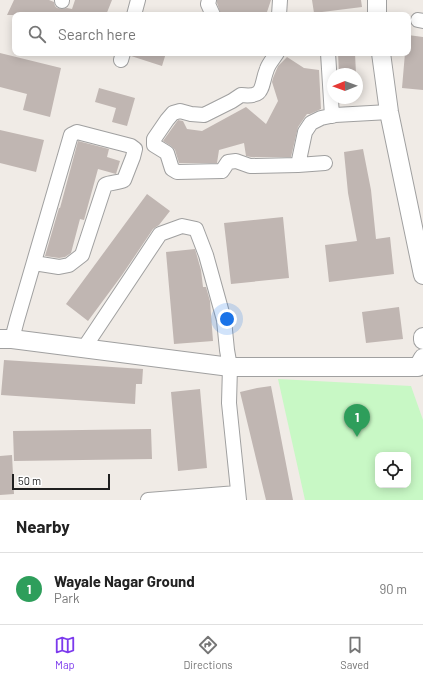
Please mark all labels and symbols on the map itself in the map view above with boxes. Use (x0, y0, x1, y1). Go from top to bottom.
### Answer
north arrow (327, 68, 363, 104)
your location (217, 309, 237, 329)
pin: 1 (344, 404, 370, 437)
scale bar (12, 472, 110, 491)

